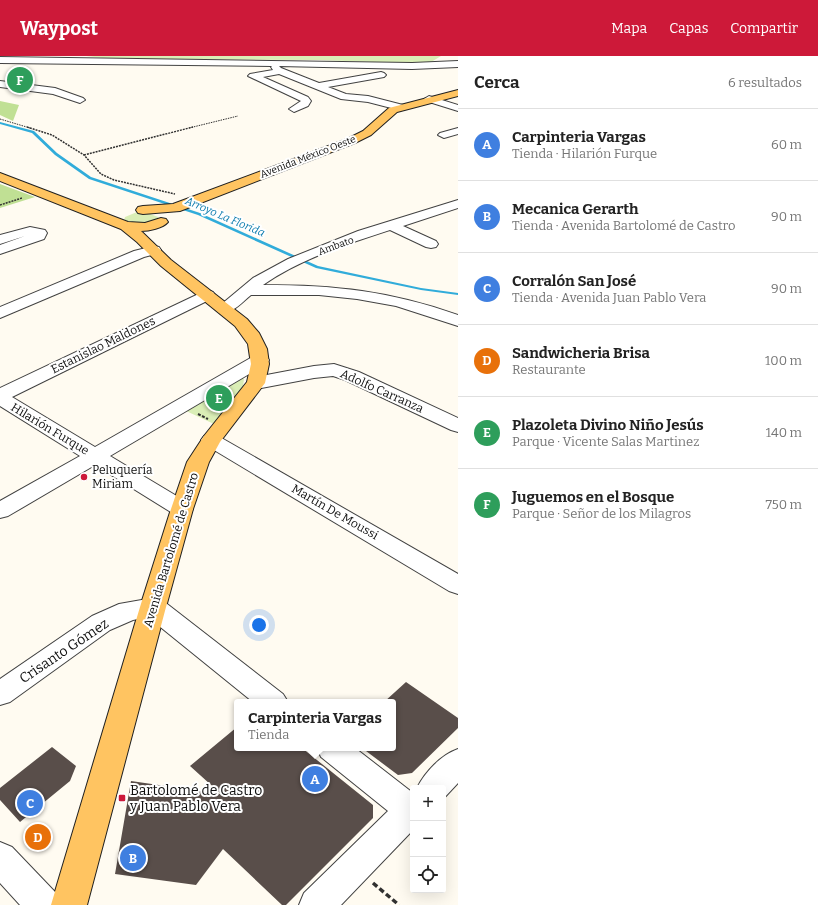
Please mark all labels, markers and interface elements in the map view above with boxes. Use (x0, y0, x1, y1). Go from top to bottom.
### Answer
text: Waypost (20, 17, 98, 40)
text: Mapa (611, 20, 647, 37)
text: Capas (669, 20, 708, 37)
text: Compartir (730, 20, 798, 37)
pin: F (7, 65, 33, 95)
text: Cerca (474, 72, 519, 93)
text: 6 resultados (728, 75, 802, 90)
text: Carpinteria Vargas (512, 128, 646, 146)
street label: Avenida México Oeste (259, 133, 357, 181)
text: A (482, 137, 492, 152)
text: 60 m (771, 137, 802, 152)
text: Tienda · Hilarión Furque (512, 146, 657, 161)
water label: Arroyo La Florida (182, 194, 267, 240)
text: Mecanica Gerarth (512, 200, 639, 218)
text: B (483, 209, 491, 224)
text: 90 m (771, 209, 802, 224)
text: Tienda · Avenida Bartolomé de Castro (512, 218, 736, 233)
street label: Ambato (317, 234, 356, 258)
text: Corralón San José (512, 272, 636, 290)
text: C (483, 281, 491, 296)
text: 90 m (771, 281, 802, 296)
text: Tienda · Avenida Juan Pablo Vera (512, 290, 706, 305)
street label: Estanislao Maldones (49, 314, 158, 376)
text: Sandwicheria Brisa (512, 344, 650, 362)
text: D (482, 353, 492, 368)
text: 100 m (765, 353, 802, 368)
text: Restaurante (512, 362, 586, 377)
street label: Adolfo Carranza (338, 366, 426, 416)
pin: E (206, 383, 232, 413)
street label: Hilarión Furque (8, 400, 92, 458)
text: Plazoleta Divino Niño Jesús (512, 416, 704, 434)
text: E (483, 425, 491, 440)
text: 140 m (766, 425, 802, 440)
text: Parque · Vicente Salas Martinez (512, 434, 699, 449)
place label: Peluquería Miriam (92, 463, 153, 491)
street label: Avenida Bartolomé de Castro (141, 471, 201, 629)
marker: Peluquería Miriam (79, 472, 89, 482)
street label: Martín De Moussi (289, 482, 381, 543)
text: Juguemos en el Bosque (512, 488, 674, 506)
text: F (483, 497, 491, 512)
text: 750 m (765, 497, 802, 512)
text: Parque · Señor de los Milagros (512, 506, 691, 521)
street label: Crisanto Gómez (16, 615, 112, 687)
your location (249, 615, 269, 635)
popup (234, 699, 396, 751)
text: Carpinteria Vargas (248, 709, 382, 727)
text: Tienda (248, 727, 289, 742)
pin: A (302, 764, 328, 794)
place label: Bartolomé de Castro y Juan Pablo Vera (129, 782, 262, 815)
map controls (410, 785, 446, 893)
button: + (410, 785, 446, 821)
pin: C (17, 788, 43, 818)
marker: Bartolomé de Castro y Juan Pablo Vera (117, 793, 127, 803)
button: − (410, 821, 446, 857)
pin: D (25, 822, 51, 852)
pin: B (120, 843, 146, 873)
button: locate (410, 857, 446, 893)

